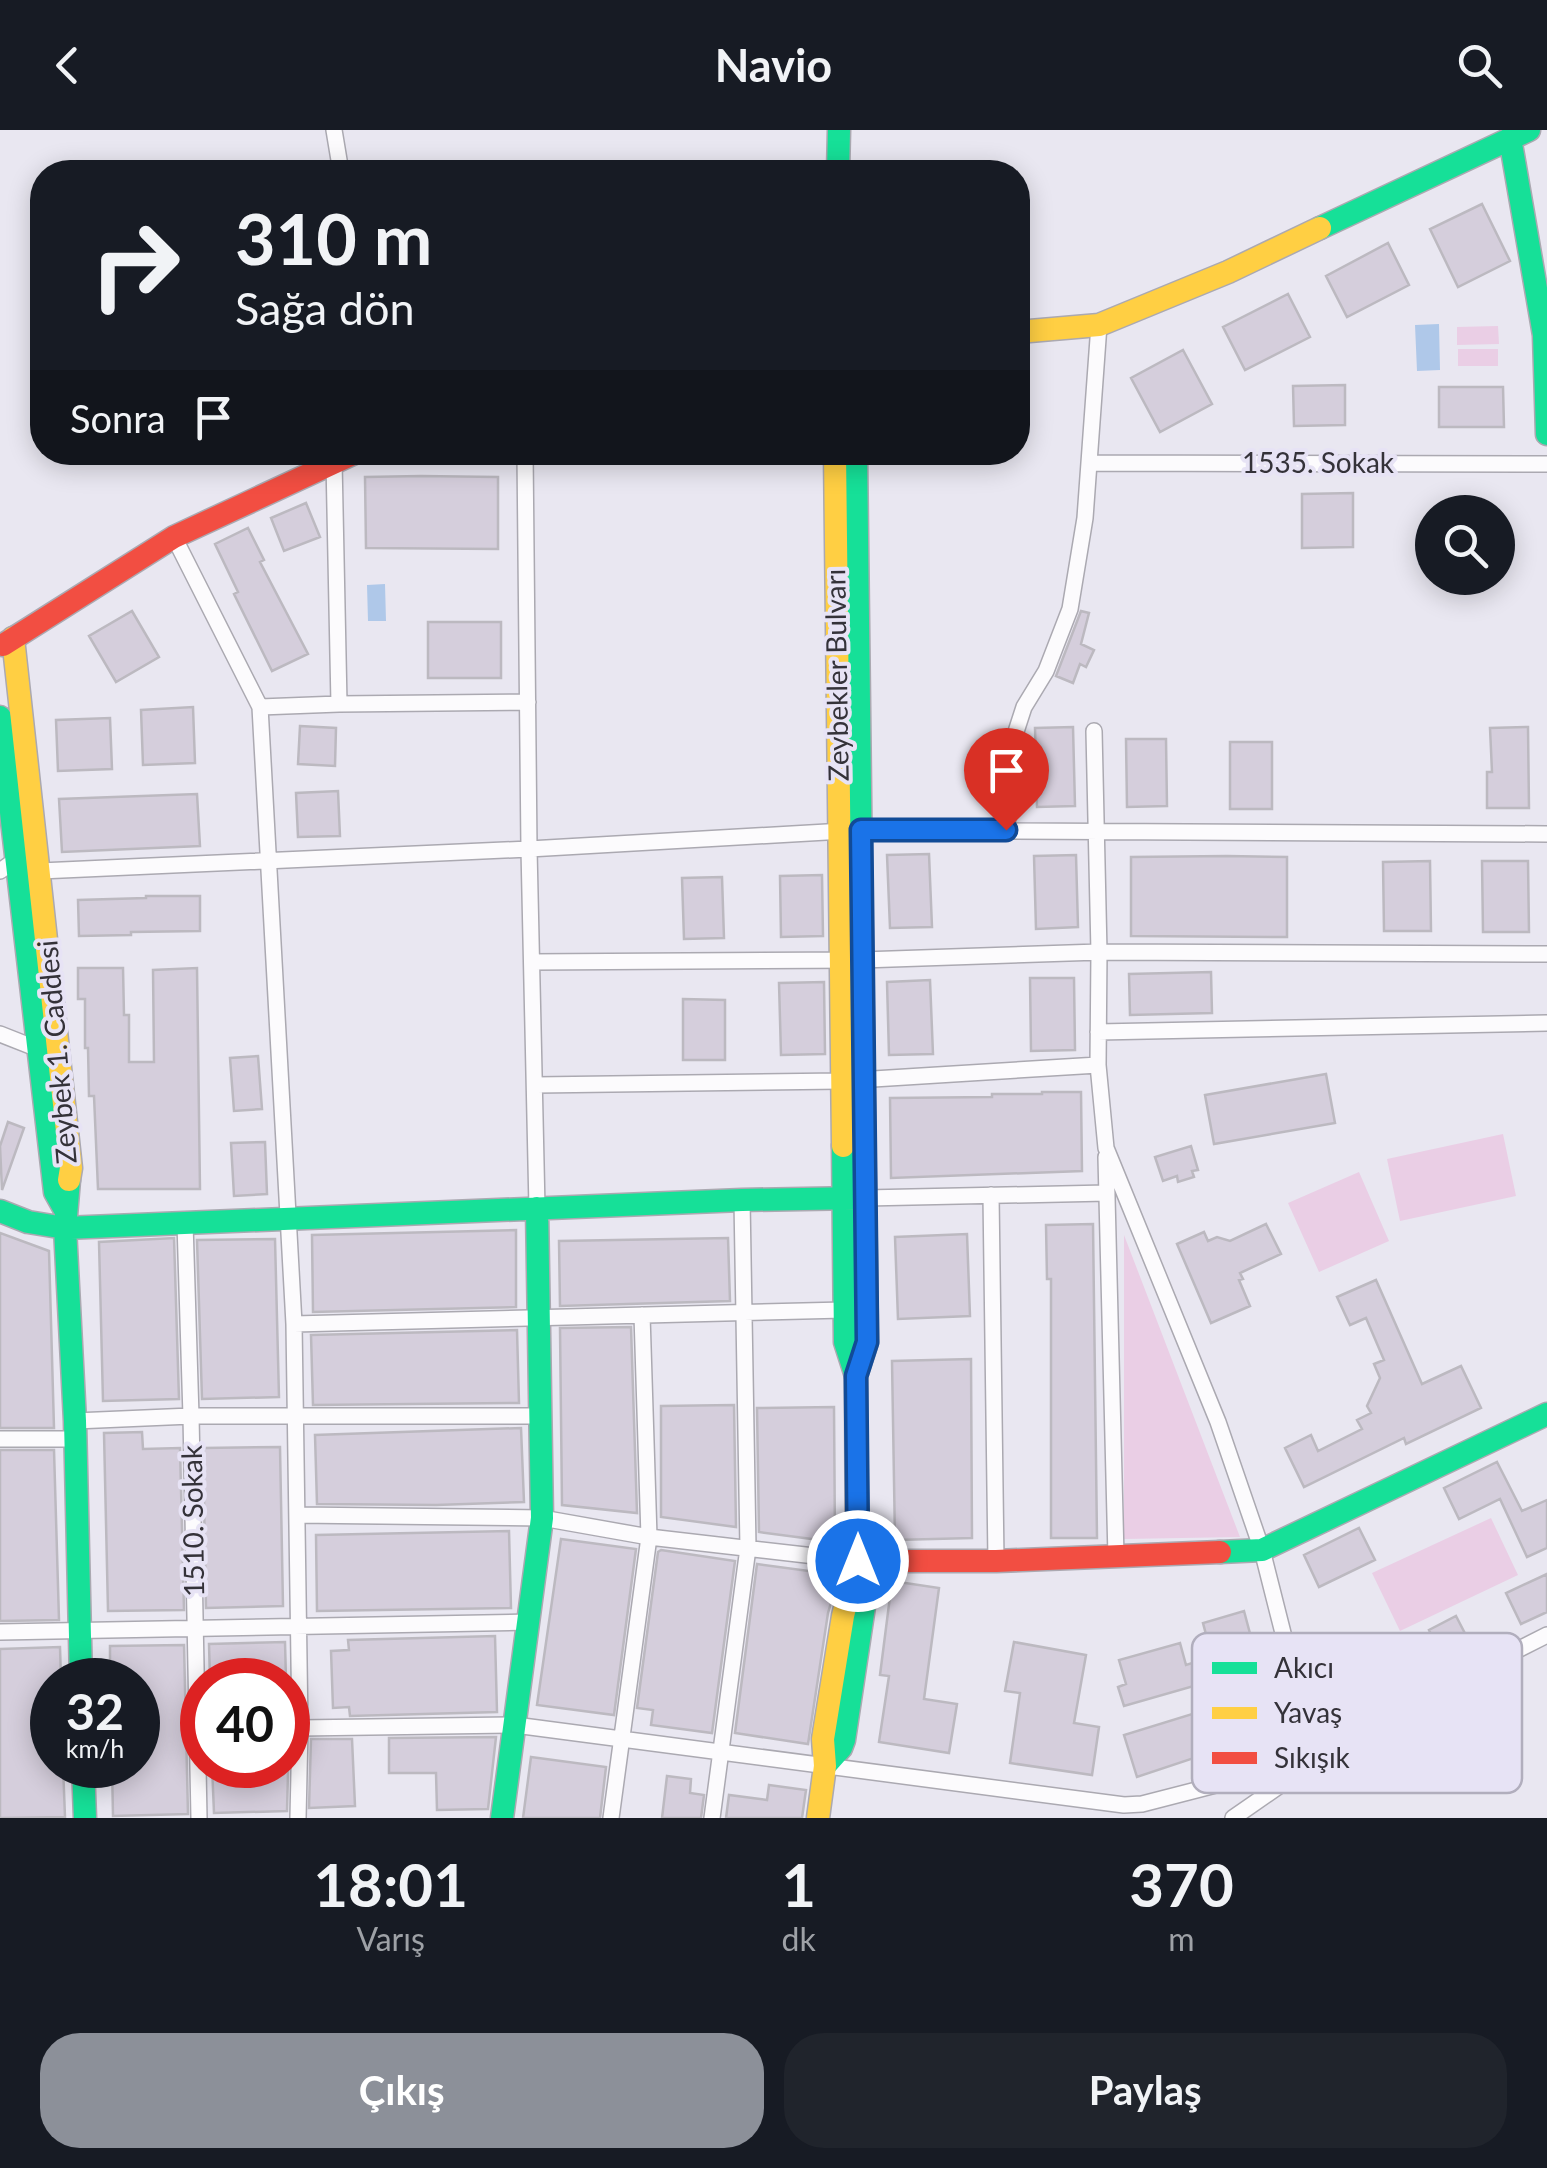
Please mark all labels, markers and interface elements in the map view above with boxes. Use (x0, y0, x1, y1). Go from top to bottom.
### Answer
icon: back (40, 38, 95, 93)
text: Navio (715, 38, 832, 92)
icon: search (1452, 38, 1507, 93)
text: 310 m (235, 196, 432, 280)
icon: right (70, 200, 200, 330)
text: Sağa dön (235, 281, 415, 335)
icon: arrive (186, 390, 241, 445)
text: Sonra (70, 395, 166, 441)
street label: 1535. Sokak (1242, 445, 1395, 479)
map controls (1415, 495, 1515, 595)
button: search (1415, 495, 1515, 595)
street label: Zeybekler Bulvarı (817, 568, 855, 782)
pin (964, 728, 1049, 831)
icon: arrive (979, 743, 1034, 798)
street label: Zeybek 1. Caddesi (29, 939, 83, 1165)
street label: 1510. Sokak (174, 1444, 210, 1597)
position arrow (806, 1509, 910, 1613)
legend (1192, 1633, 1522, 1793)
text: Akıcı (1274, 1650, 1334, 1684)
speed limit sign: 40 (180, 1658, 310, 1788)
text: 32 (66, 1681, 124, 1741)
text: Yavaş (1274, 1695, 1342, 1729)
text: km/h (66, 1733, 124, 1763)
text: Sıkışık (1274, 1740, 1351, 1774)
text: 18:01 (313, 1848, 468, 1920)
text: 1 (781, 1848, 816, 1920)
text: 370 (1129, 1848, 1234, 1920)
text: Varış (356, 1919, 425, 1958)
text: dk (782, 1919, 816, 1958)
text: m (1168, 1919, 1195, 1958)
button: Çıkış (40, 2033, 764, 2148)
button: Paylaş (784, 2033, 1507, 2148)

